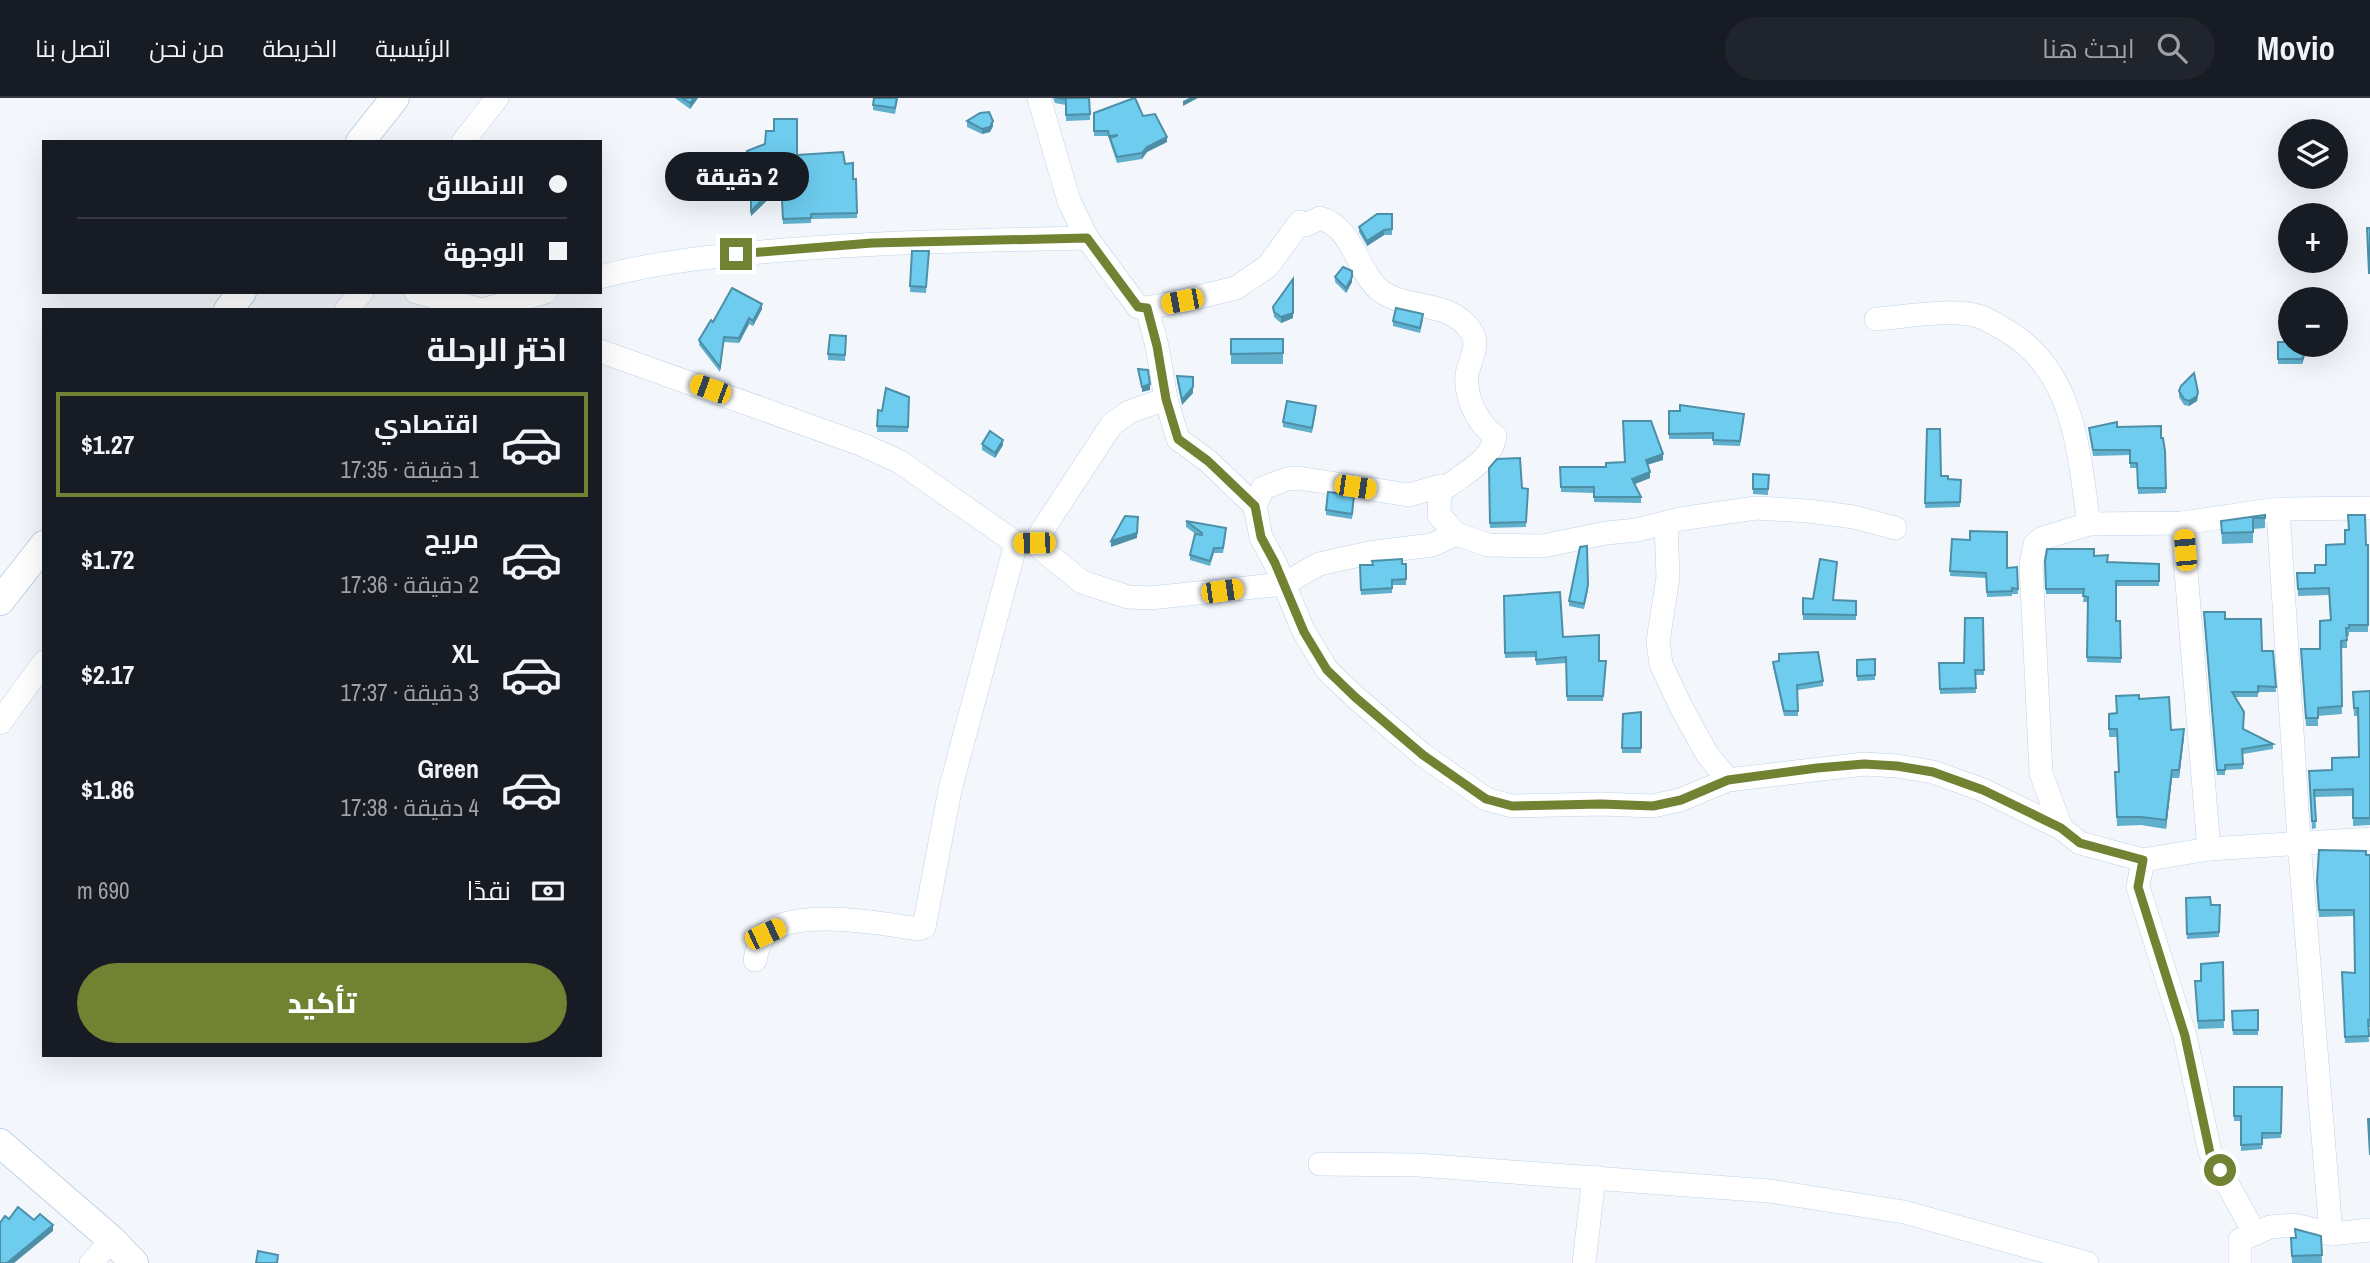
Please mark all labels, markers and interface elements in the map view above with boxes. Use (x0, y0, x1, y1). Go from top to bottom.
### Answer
search box (1725, 17, 2215, 80)
text: Movio (2257, 26, 2335, 70)
icon: search (2153, 29, 2191, 67)
text: ابحث هنا (2042, 31, 2135, 66)
text: اتصل بنا (35, 32, 111, 64)
text: من نحن (149, 32, 224, 64)
text: الخريطة (262, 32, 337, 64)
text: الرئيسية (375, 32, 451, 64)
map controls (2278, 119, 2348, 357)
button: layers (2278, 119, 2348, 189)
callout: 2 دقيقة (664, 152, 808, 202)
text: 2 دقيقة (696, 161, 778, 192)
text: الانطلاق (427, 167, 525, 202)
button: + (2278, 203, 2348, 273)
text: الوجهة (444, 234, 525, 269)
route end (720, 238, 752, 270)
car (1160, 287, 1205, 315)
button: − (2278, 287, 2348, 357)
text: اختر الرحلة (427, 328, 567, 371)
car (687, 372, 734, 406)
text: اقتصادي (374, 406, 479, 441)
icon: car (500, 413, 563, 476)
text: $1.27 (81, 427, 134, 462)
text: 1 دقيقة · 17:35 (340, 454, 479, 485)
car (1333, 474, 1378, 500)
text: مريح (424, 521, 479, 556)
icon: car (500, 528, 563, 591)
car (2173, 528, 2198, 572)
car (1013, 532, 1056, 554)
text: $1.72 (81, 542, 134, 577)
text: 2 دقيقة · 17:36 (340, 569, 479, 600)
car (1200, 578, 1245, 604)
text: XL (452, 636, 479, 671)
icon: car (500, 643, 563, 706)
text: $2.17 (81, 657, 134, 692)
text: 3 دقيقة · 17:37 (340, 677, 479, 708)
text: Green (417, 751, 479, 786)
icon: car (500, 758, 563, 821)
text: $1.86 (81, 772, 134, 807)
text: 4 دقيقة · 17:38 (340, 792, 479, 823)
icon: cash (529, 872, 567, 910)
text: نقدًا (467, 873, 511, 908)
text: 690 m (77, 875, 129, 906)
car (742, 916, 789, 952)
button: تأكيد (77, 963, 567, 1043)
route start (2204, 1154, 2236, 1186)

